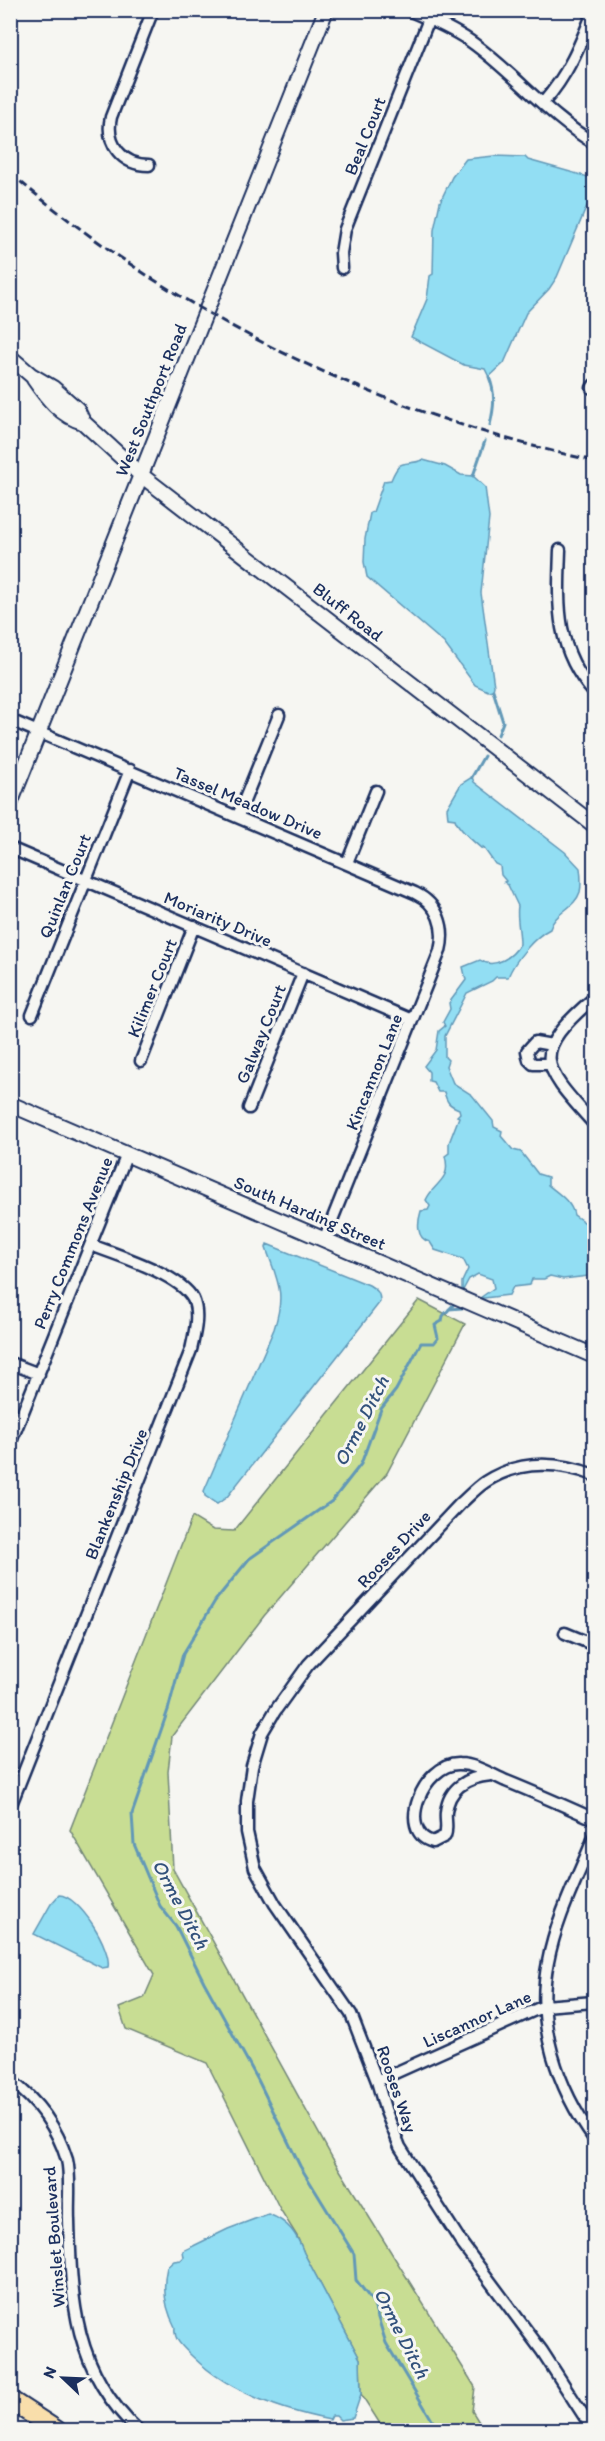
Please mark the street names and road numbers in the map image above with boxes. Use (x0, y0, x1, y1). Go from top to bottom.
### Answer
street label: Beal Court (339, 93, 391, 178)
street label: West Southport Road (110, 320, 192, 480)
street label: Bluff Road (308, 578, 388, 646)
street label: Tassel Meadow Drive (170, 762, 326, 844)
street label: Quinlan Court (34, 830, 96, 942)
street label: Moriarity Drive (161, 886, 275, 952)
street label: Kilimer Court (122, 935, 182, 1041)
street label: Galway Court (231, 981, 291, 1087)
street label: Kincannon Lane (341, 1011, 407, 1133)
street label: Perry Commons Avenue (28, 1154, 118, 1332)
street label: South Harding Street (231, 1171, 390, 1255)
street label: Blankenship Drive (80, 1425, 152, 1563)
street label: Rooses Drive (352, 1506, 436, 1592)
street label: Liscannor Lane (419, 1985, 535, 2053)
street label: Rooses Way (372, 2043, 422, 2136)
street label: Winslet Boulevard (38, 2165, 70, 2308)

